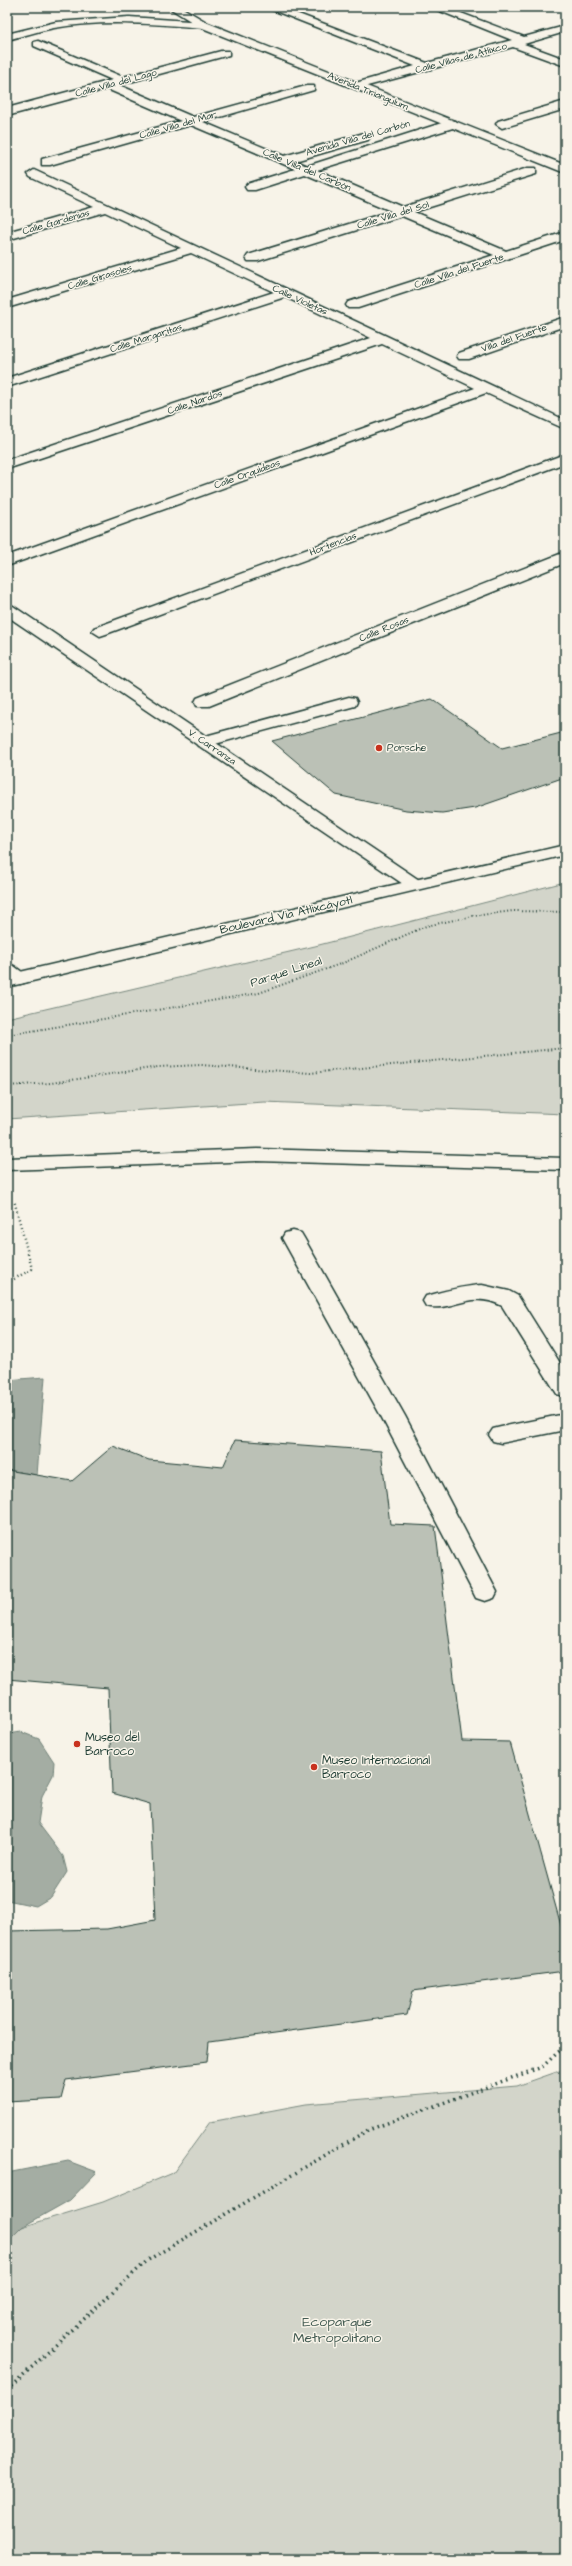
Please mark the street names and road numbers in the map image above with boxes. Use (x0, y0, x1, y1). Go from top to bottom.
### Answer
street label: Calle Villas de Atlixco (414, 39, 509, 77)
street label: Calle Villa del Lago (74, 65, 159, 102)
street label: Avenida Triangulum (325, 68, 411, 115)
street label: Calle Villa del Mar (138, 107, 219, 143)
street label: Avenida Villa del Carbón (304, 116, 412, 160)
street label: Calle Villa del Carbón (261, 145, 353, 195)
street label: Calle Villa del Sol (355, 197, 431, 233)
street label: Calle Gardenias (21, 206, 91, 238)
street label: Calle Villa del Fuerte (412, 250, 506, 292)
street label: Calle Girasoles (66, 261, 134, 293)
street label: Calle Violetas (270, 281, 330, 319)
street label: Calle Margaritas (108, 320, 184, 357)
street label: Villa del Fuerte (479, 320, 549, 356)
street label: Calle Nardos (166, 386, 224, 418)
street label: Calle Orquídeas (212, 456, 282, 492)
street label: Hortencias (307, 529, 359, 559)
street label: Calle Rosas (357, 613, 411, 645)
street label: V. Carranza (185, 726, 239, 768)
street label: Boulevard Vía Atlixcáyotl (218, 891, 354, 940)
street label: Parque Lineal (248, 952, 324, 992)

